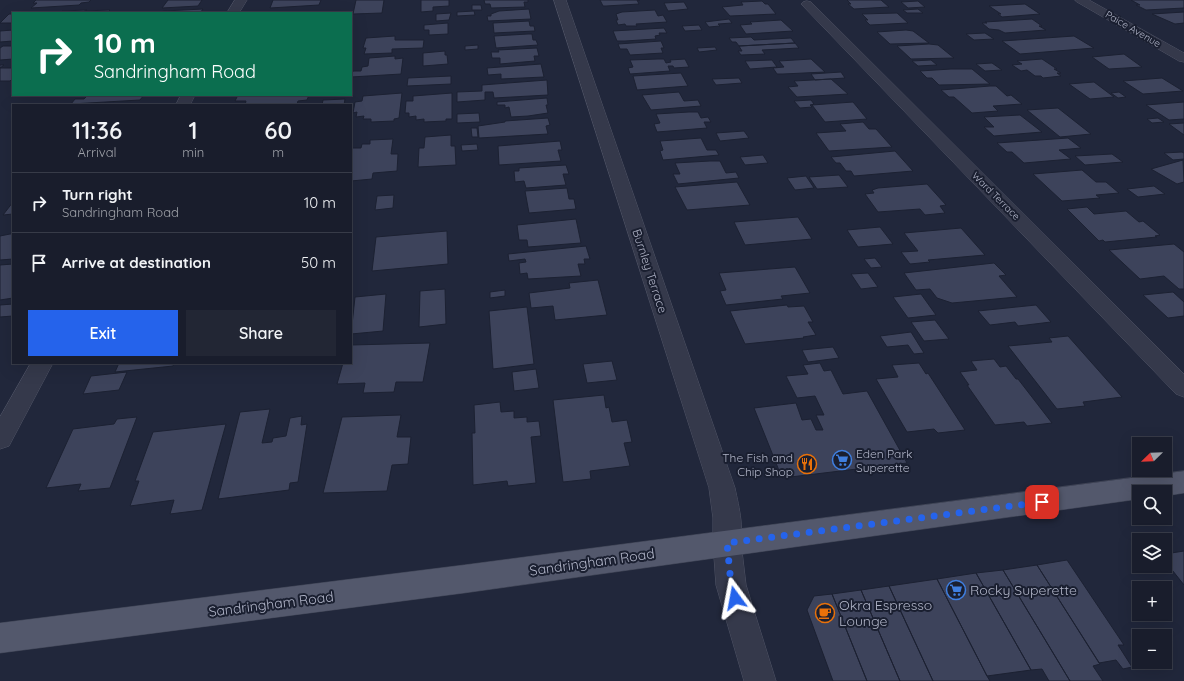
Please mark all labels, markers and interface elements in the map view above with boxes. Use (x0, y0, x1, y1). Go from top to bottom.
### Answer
street label: Paice Avenue (1103, 8, 1163, 50)
text: 10 m (94, 25, 156, 60)
icon: right (28, 28, 80, 80)
text: Sandringham Road (94, 60, 256, 83)
text: 11:36 (72, 115, 122, 145)
text: 1 (189, 115, 198, 145)
text: 60 (264, 115, 292, 145)
text: Arrival (78, 144, 117, 160)
text: min (182, 144, 204, 160)
text: m (272, 144, 284, 160)
street label: Ward Terrace (969, 169, 1023, 223)
text: Turn right (62, 185, 133, 204)
icon: right (28, 192, 50, 214)
text: 10 m (304, 193, 336, 212)
text: Sandringham Road (62, 204, 179, 220)
street label: Burnley Terrace (629, 227, 671, 315)
icon: arrive (28, 252, 50, 274)
text: Arrive at destination (62, 253, 211, 272)
text: 50 m (301, 253, 336, 272)
button: Exit (28, 310, 178, 356)
button: Share (186, 310, 336, 356)
north arrow (1132, 437, 1172, 477)
map controls (1132, 437, 1172, 669)
place label: Eden Park Superette (856, 446, 912, 475)
supermarket icon: Eden Park Superette (831, 449, 853, 471)
place label: The Fish and Chip Shop (722, 450, 793, 479)
restaurant icon: The Fish and Chip Shop (796, 453, 818, 475)
pin (1025, 485, 1059, 519)
button: search (1132, 485, 1172, 525)
icon: arrive (1031, 491, 1053, 513)
button: layers (1132, 533, 1172, 573)
street label: Sandringham Road (528, 544, 656, 580)
position arrow (714, 577, 756, 619)
supermarket icon: Rocky Superette (945, 579, 967, 601)
place label: Rocky Superette (970, 581, 1077, 599)
button: + (1132, 581, 1172, 621)
street label: Sandringham Road (207, 587, 335, 621)
place label: Okra Espresso Lounge (839, 596, 932, 630)
cafe icon: Okra Espresso Lounge (814, 602, 836, 624)
button: − (1132, 629, 1172, 669)

